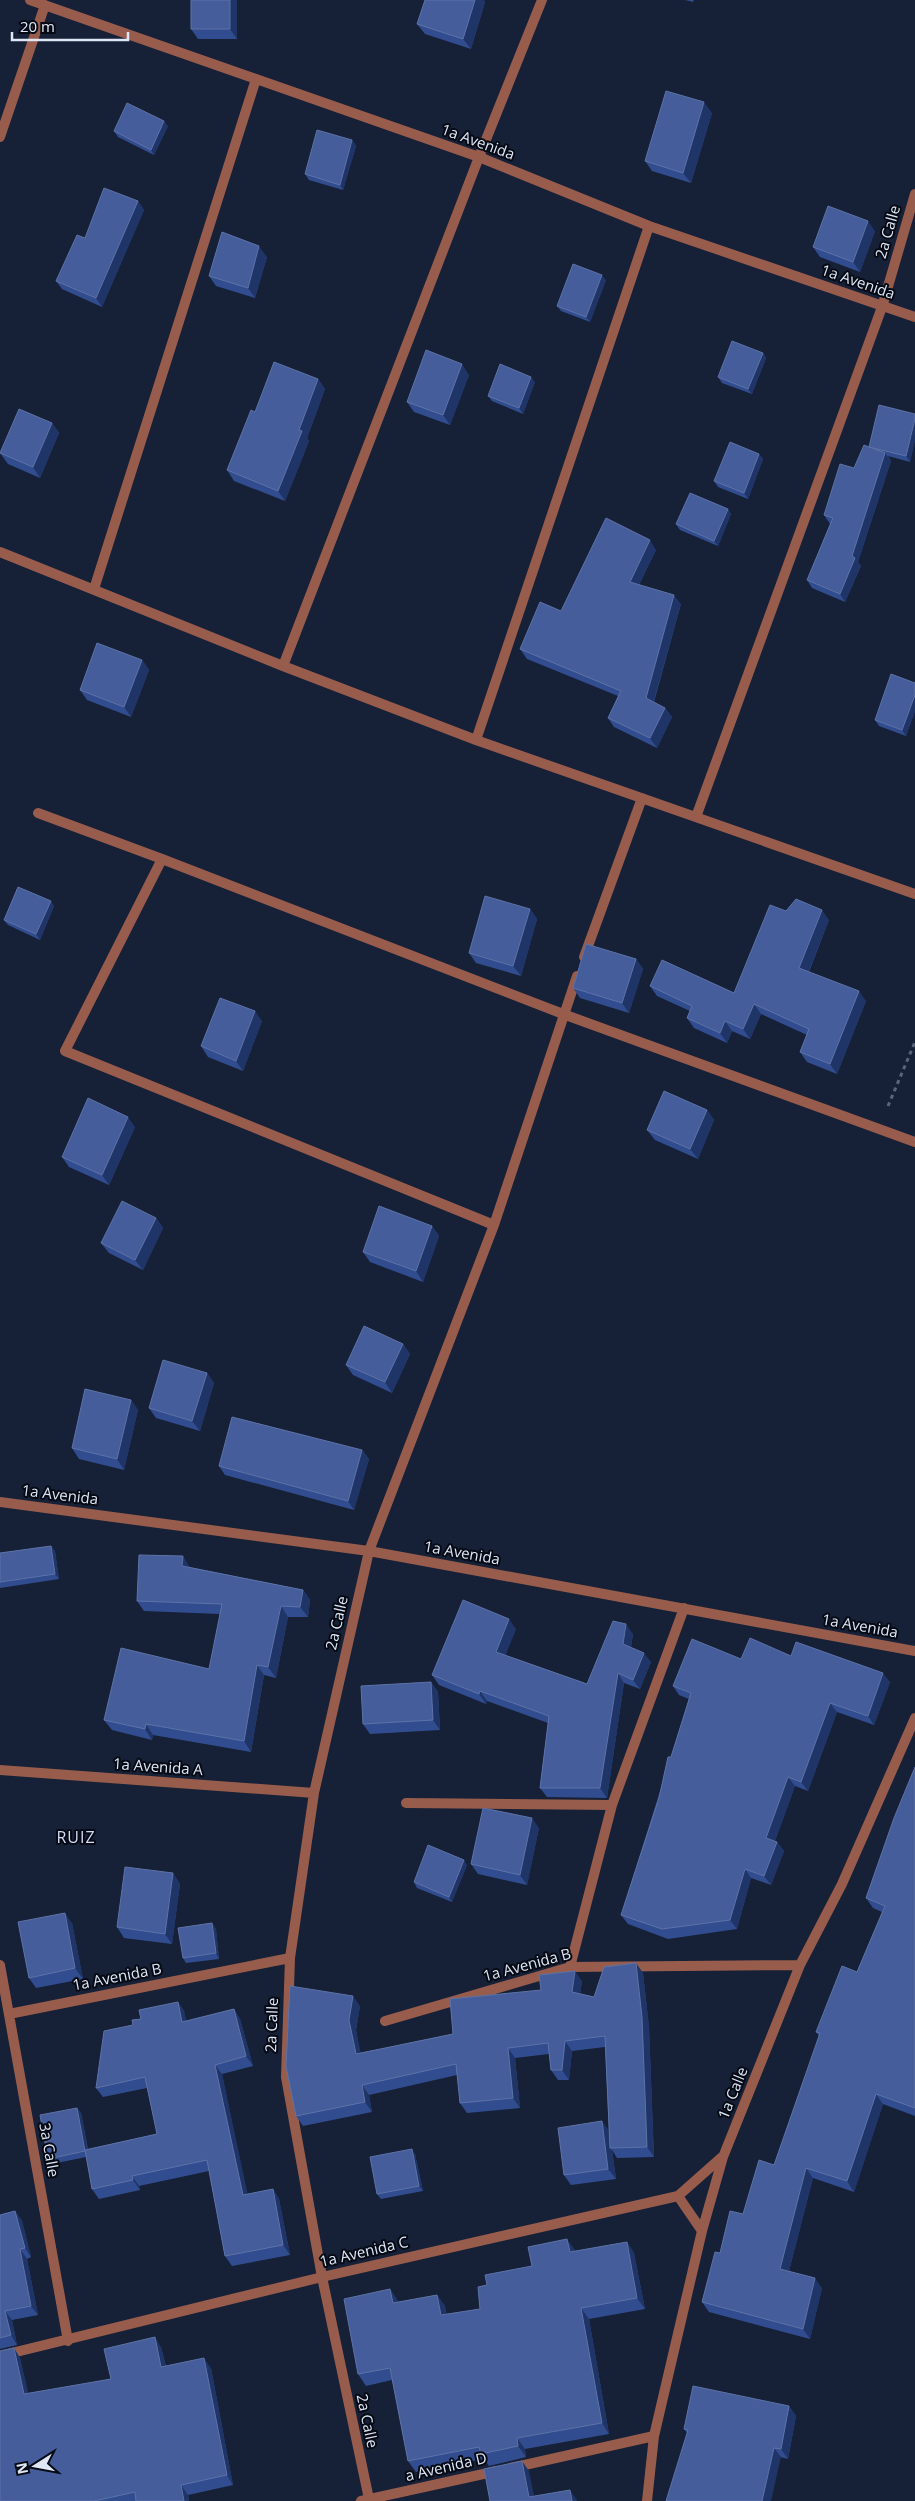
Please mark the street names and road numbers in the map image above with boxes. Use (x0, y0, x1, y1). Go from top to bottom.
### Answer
street label: 1a Avenida (439, 119, 518, 164)
street label: 2a Calle (870, 203, 904, 261)
street label: 1a Avenida (819, 259, 898, 303)
street label: 1a Avenida (21, 1479, 99, 1509)
street label: 1a Avenida (423, 1536, 502, 1569)
street label: 2a Calle (320, 1594, 352, 1652)
street label: 1a Avenida (821, 1609, 900, 1642)
street label: 1a Avenida A (112, 1753, 204, 1779)
street label: 1a Avenida B (481, 1943, 573, 1985)
street label: 1a Avenida B (71, 1958, 163, 1994)
street label: 2a Calle (260, 1997, 282, 2053)
street label: 1a Calle (713, 2064, 752, 2122)
street label: 3a Calle (35, 2121, 65, 2178)
street label: 1a Avenida C (318, 2231, 410, 2271)
street label: 2a Calle (353, 2392, 383, 2450)
street label: a Avenida D (403, 2447, 488, 2485)

